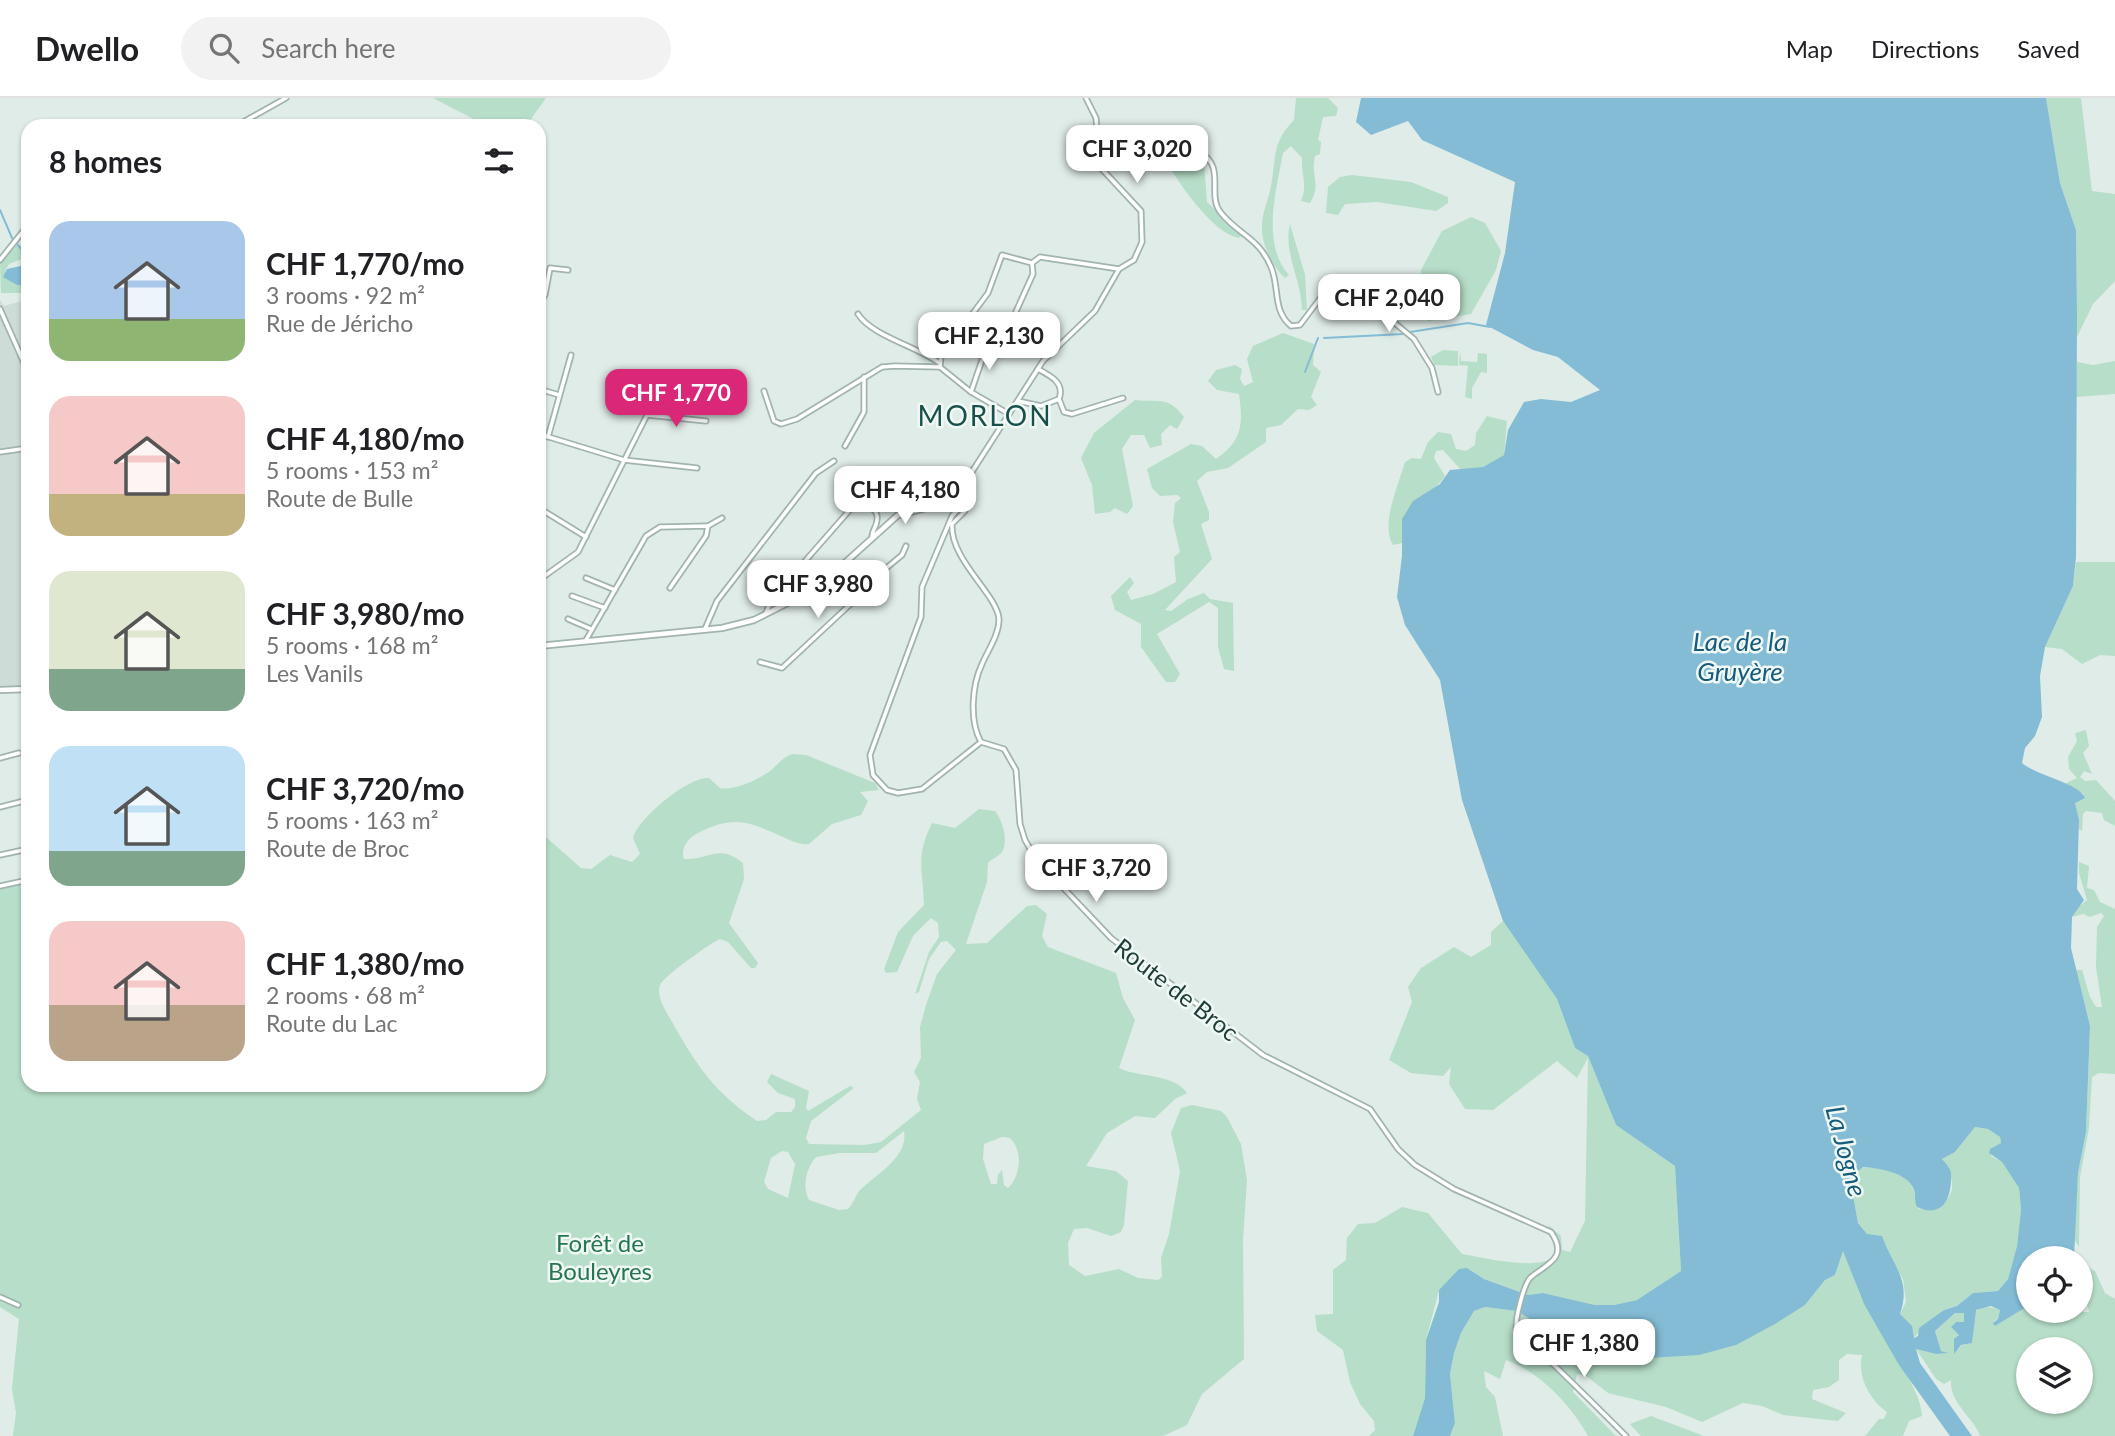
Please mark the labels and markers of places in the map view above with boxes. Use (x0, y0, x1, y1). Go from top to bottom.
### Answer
pin: CHF 3,020 (1057, 126, 1217, 185)
pin: CHF 2,040 (1309, 274, 1469, 334)
pin: CHF 2,130 (909, 313, 1069, 372)
pin: CHF 1,770 (596, 370, 756, 429)
pin: CHF 4,180 (825, 466, 985, 526)
pin: CHF 3,980 (738, 560, 898, 620)
pin: CHF 3,720 (1016, 844, 1176, 904)
pin: CHF 1,380 (1504, 1320, 1664, 1379)

